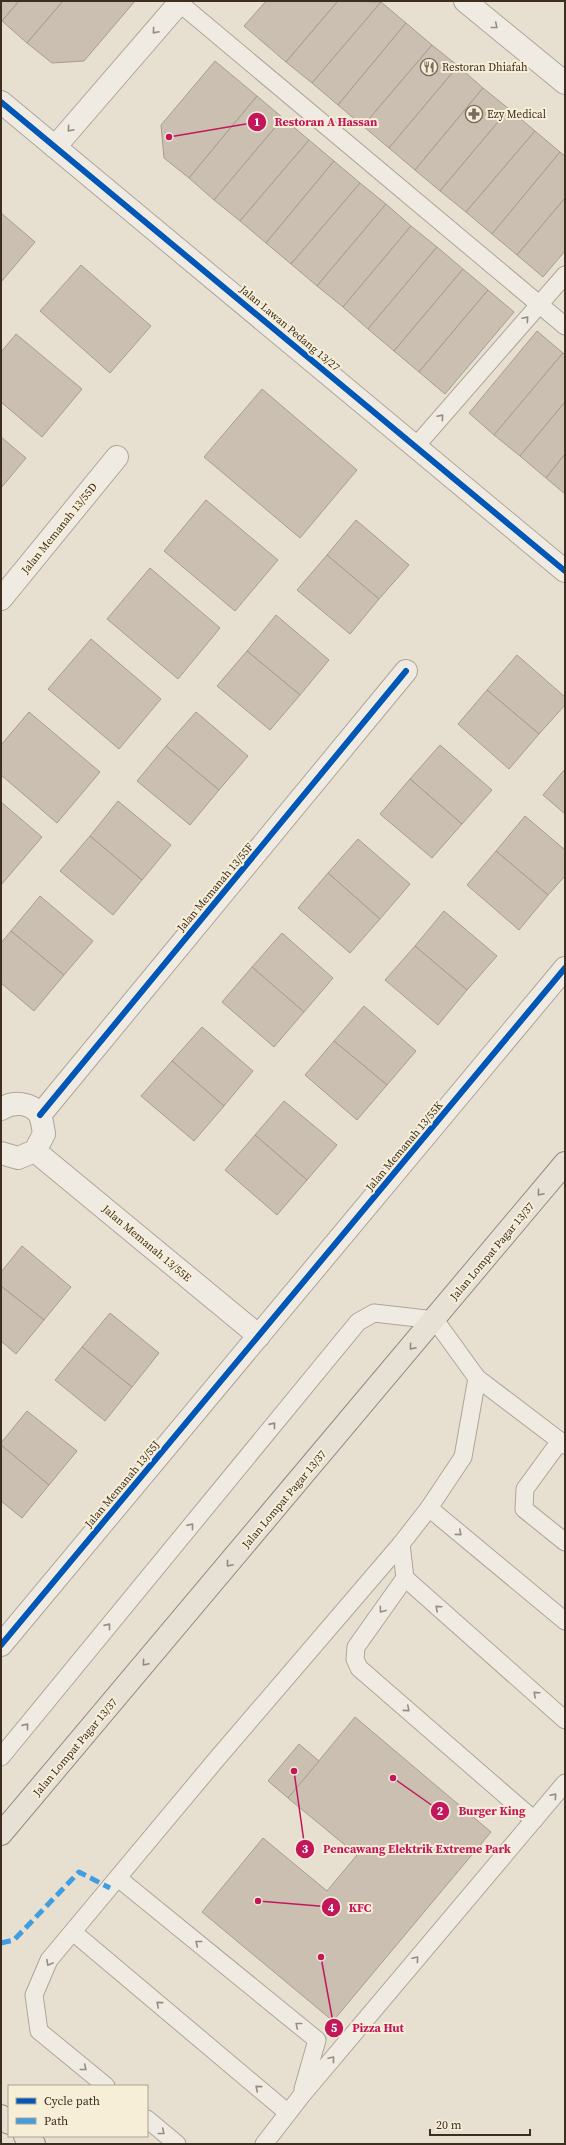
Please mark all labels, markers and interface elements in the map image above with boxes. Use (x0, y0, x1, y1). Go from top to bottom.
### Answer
one-way arrow (491, 21, 498, 28)
one-way arrow (153, 26, 160, 33)
restaurant icon: Restoran Dhiafah (419, 57, 439, 77)
place label: Restoran Dhiafah (442, 60, 528, 75)
pharmacy icon: Ezy Medical (464, 104, 484, 124)
place label: Ezy Medical (487, 107, 546, 122)
callout: Restoran A Hassan (247, 110, 386, 134)
text: 1 (254, 114, 260, 130)
text: Restoran A Hassan (275, 114, 378, 130)
one-way arrow (68, 124, 75, 132)
street label: Jalan Lawan Pedang 13/27 (236, 281, 343, 375)
one-way arrow (522, 316, 529, 323)
one-way arrow (437, 414, 444, 421)
street label: Jalan Memanah 13/55D (17, 480, 101, 578)
street label: Jalan Memanah 13/55F (173, 839, 257, 936)
street label: Jalan Memanah 13/55K (362, 1098, 447, 1195)
one-way arrow (538, 1189, 545, 1196)
street label: Jalan Lompat Pagar 13/37 (446, 1199, 538, 1304)
street label: Jalan Memanah 13/55E (98, 1201, 195, 1285)
one-way arrow (410, 1342, 417, 1349)
one-way arrow (269, 1423, 276, 1430)
street label: Jalan Memanah 13/55J (81, 1438, 163, 1532)
street label: Jalan Lompat Pagar 13/37 (238, 1447, 330, 1552)
one-way arrow (186, 1523, 193, 1530)
one-way arrow (454, 1529, 461, 1536)
one-way arrow (226, 1559, 233, 1567)
one-way arrow (379, 1606, 387, 1613)
one-way arrow (436, 1606, 443, 1613)
one-way arrow (104, 1623, 111, 1631)
one-way arrow (143, 1659, 150, 1666)
one-way arrow (533, 1691, 541, 1699)
street label: Jalan Lompat Pagar 13/37 (29, 1695, 121, 1800)
one-way arrow (402, 1704, 409, 1711)
one-way arrow (21, 1724, 28, 1731)
one-way arrow (550, 1793, 557, 1801)
callout: Burger King (430, 1799, 534, 1823)
text: 2 (437, 1803, 444, 1819)
text: Burger King (458, 1803, 526, 1819)
callout: Pencawang Elektrik Extreme Park (295, 1837, 519, 1861)
text: 3 (302, 1841, 309, 1857)
text: Pencawang Elektrik Extreme Park (323, 1841, 512, 1857)
callout: KFC (321, 1895, 380, 1919)
text: 4 (328, 1900, 335, 1916)
text: KFC (349, 1900, 372, 1916)
one-way arrow (195, 1940, 202, 1947)
one-way arrow (411, 1957, 418, 1964)
one-way arrow (46, 1959, 54, 1966)
one-way arrow (156, 2002, 163, 2009)
callout: Pizza Hut (324, 2016, 412, 2040)
text: 5 (331, 2020, 338, 2036)
text: Pizza Hut (352, 2020, 404, 2036)
one-way arrow (295, 2023, 303, 2030)
one-way arrow (328, 2056, 335, 2064)
one-way arrow (79, 2063, 86, 2070)
legend (8, 2085, 148, 2137)
one-way arrow (256, 2085, 263, 2092)
text: Cycle path (44, 2093, 100, 2109)
scale bar (430, 2111, 530, 2137)
text: Path (44, 2113, 68, 2129)
text: 20 m (436, 2117, 462, 2133)
one-way arrow (158, 2127, 165, 2134)

